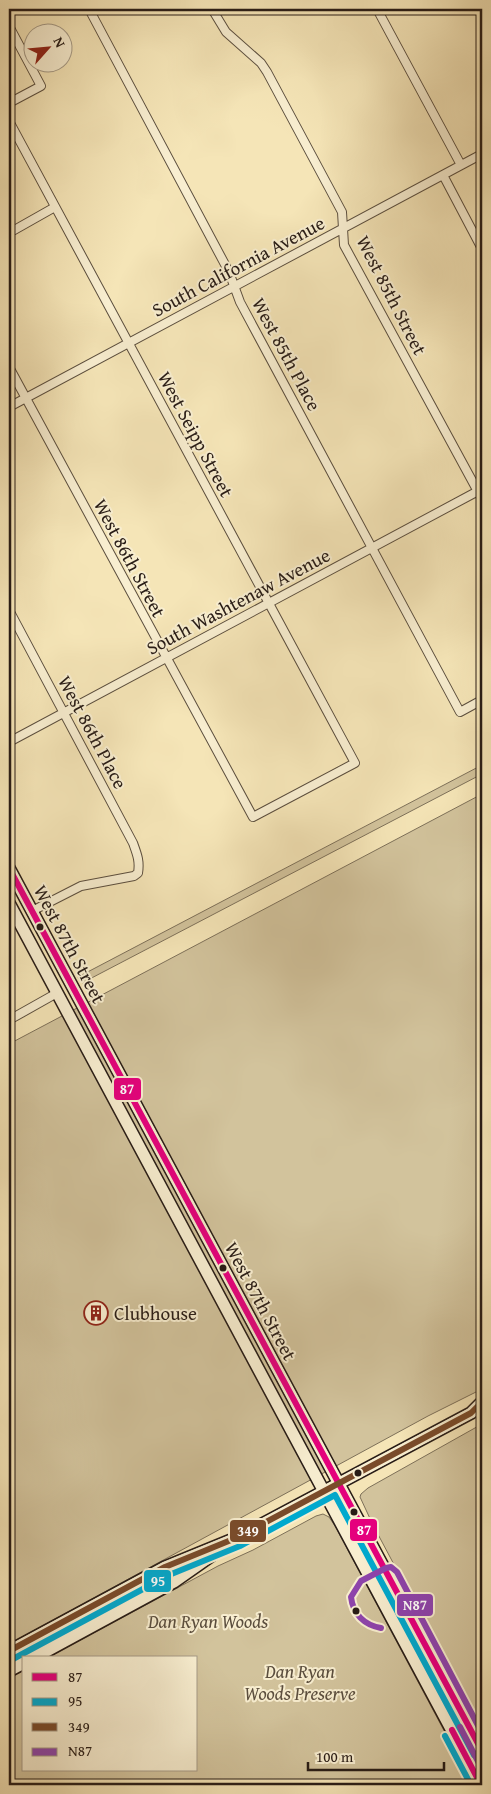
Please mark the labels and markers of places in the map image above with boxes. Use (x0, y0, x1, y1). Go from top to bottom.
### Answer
unlabelled marker (35, 922, 45, 932)
unlabelled marker (218, 1263, 228, 1273)
place label: Clubhouse (114, 1299, 197, 1327)
building icon: Clubhouse (83, 1300, 109, 1326)
unlabelled marker (353, 1468, 363, 1478)
unlabelled marker (349, 1507, 359, 1517)
unlabelled marker (351, 1606, 361, 1616)

